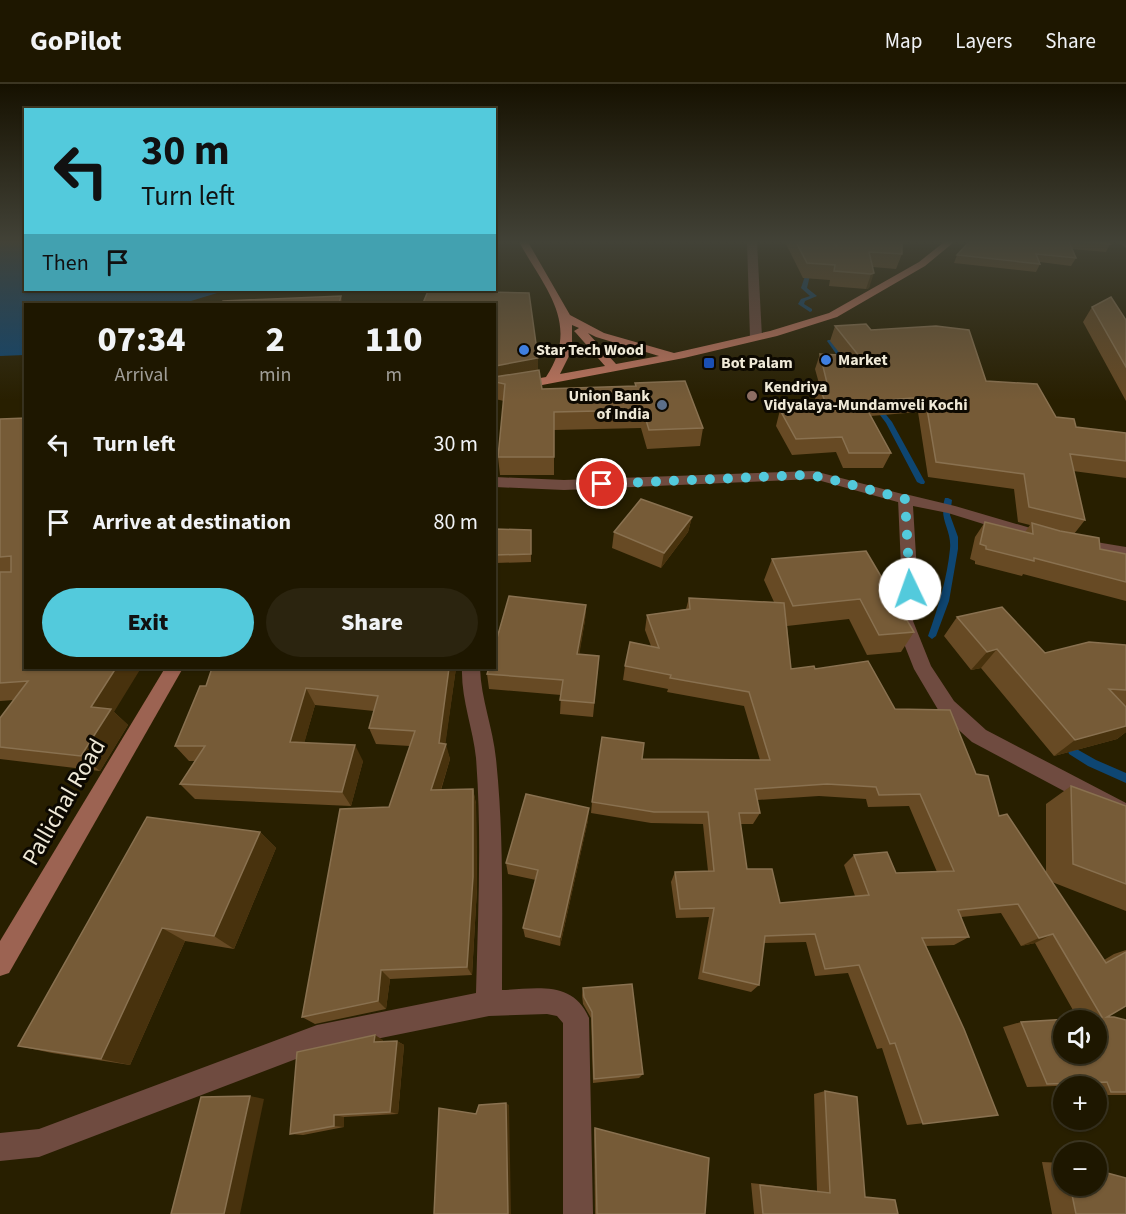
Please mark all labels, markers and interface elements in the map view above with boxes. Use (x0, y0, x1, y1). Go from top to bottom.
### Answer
text: GoPilot (30, 21, 121, 61)
text: Map (885, 26, 922, 56)
text: Layers (955, 26, 1012, 56)
text: Share (1045, 26, 1096, 56)
text: 30 m (141, 121, 230, 181)
icon: left (42, 132, 120, 210)
text: Turn left (141, 177, 235, 216)
icon: arrive (101, 246, 134, 279)
text: Then (42, 247, 89, 279)
text: 07:34 (97, 314, 186, 365)
text: 2 (266, 314, 285, 365)
text: 110 (365, 314, 423, 365)
place label: Star Tech Wood (536, 339, 644, 361)
marker: Star Tech Wood (517, 343, 531, 357)
place label: Market (838, 349, 888, 371)
place label: Bot Palam (721, 352, 793, 374)
marker: Market (819, 353, 833, 367)
marker: Bot Palam (702, 356, 716, 370)
text: Arrival (115, 361, 168, 389)
text: min (259, 361, 291, 389)
text: m (385, 361, 402, 389)
place label: Kendriya Vidyalaya-Mundamveli Kochi (763, 376, 968, 416)
place label: Union Bank of India (569, 385, 650, 425)
marker: Kendriya Vidyalaya-Mundamveli Kochi (745, 389, 759, 403)
marker: Union Bank of India (655, 398, 669, 412)
icon: left (42, 428, 75, 461)
text: Turn left (93, 428, 175, 460)
text: 30 m (433, 428, 478, 460)
pin (576, 458, 627, 509)
icon: arrive (585, 467, 618, 500)
icon: arrive (42, 506, 75, 539)
text: Arrive at destination (93, 506, 291, 538)
text: 80 m (433, 506, 478, 538)
position arrow (878, 557, 942, 621)
button: Exit (42, 588, 254, 657)
button: Share (266, 588, 478, 657)
street label: Pallichal Road (14, 732, 114, 872)
map controls (1053, 1010, 1107, 1196)
button: sound (1053, 1010, 1107, 1064)
button: + (1053, 1076, 1107, 1130)
button: − (1053, 1142, 1107, 1196)

